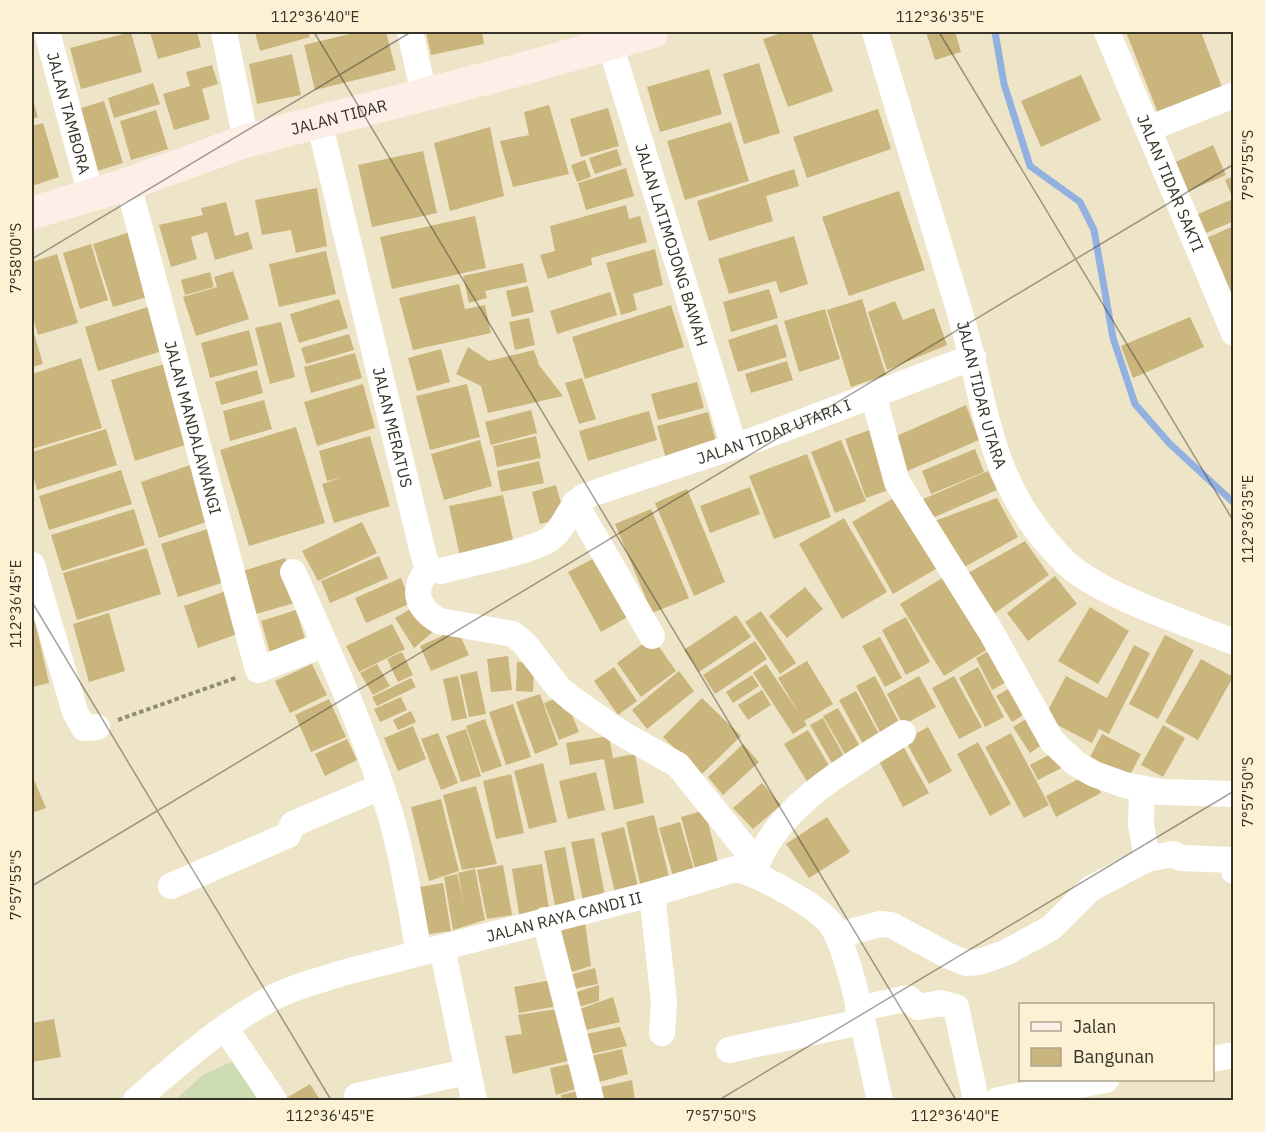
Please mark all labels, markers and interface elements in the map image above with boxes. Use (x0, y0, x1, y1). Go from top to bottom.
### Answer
text: 112°36'40"E (271, 7, 359, 26)
text: 112°36'35"E (896, 7, 984, 26)
street label: JALAN TAMBORA (43, 50, 95, 176)
street label: JALAN TIDAR (289, 95, 389, 139)
street label: JALAN TIDAR SAKTI (1133, 111, 1209, 255)
text: 7°57'55"S (1238, 130, 1257, 200)
street label: JALAN LATIMOJONG BAWAH (631, 141, 713, 348)
text: 7°58'00"S (6, 223, 25, 293)
street label: JALAN TIDAR UTARA (953, 319, 1011, 471)
street label: JALAN MANDALAWANGI (160, 338, 226, 517)
street label: JALAN MERATUS (369, 365, 417, 489)
street label: JALAN TIDAR UTARA I (694, 394, 854, 468)
text: 112°36'35"E (1238, 475, 1257, 563)
text: 112°36'45"E (6, 560, 25, 648)
text: 7°57'50"S (1238, 757, 1257, 827)
text: 7°57'55"S (6, 850, 25, 920)
street label: JALAN RAYA CANDI II (484, 887, 644, 946)
legend (1019, 1003, 1214, 1081)
text: Jalan (1073, 1015, 1117, 1038)
text: Bangunan (1073, 1045, 1154, 1068)
text: 112°36'45"E (286, 1106, 374, 1125)
text: 7°57'50"S (686, 1106, 756, 1125)
text: 112°36'40"E (911, 1106, 999, 1125)

